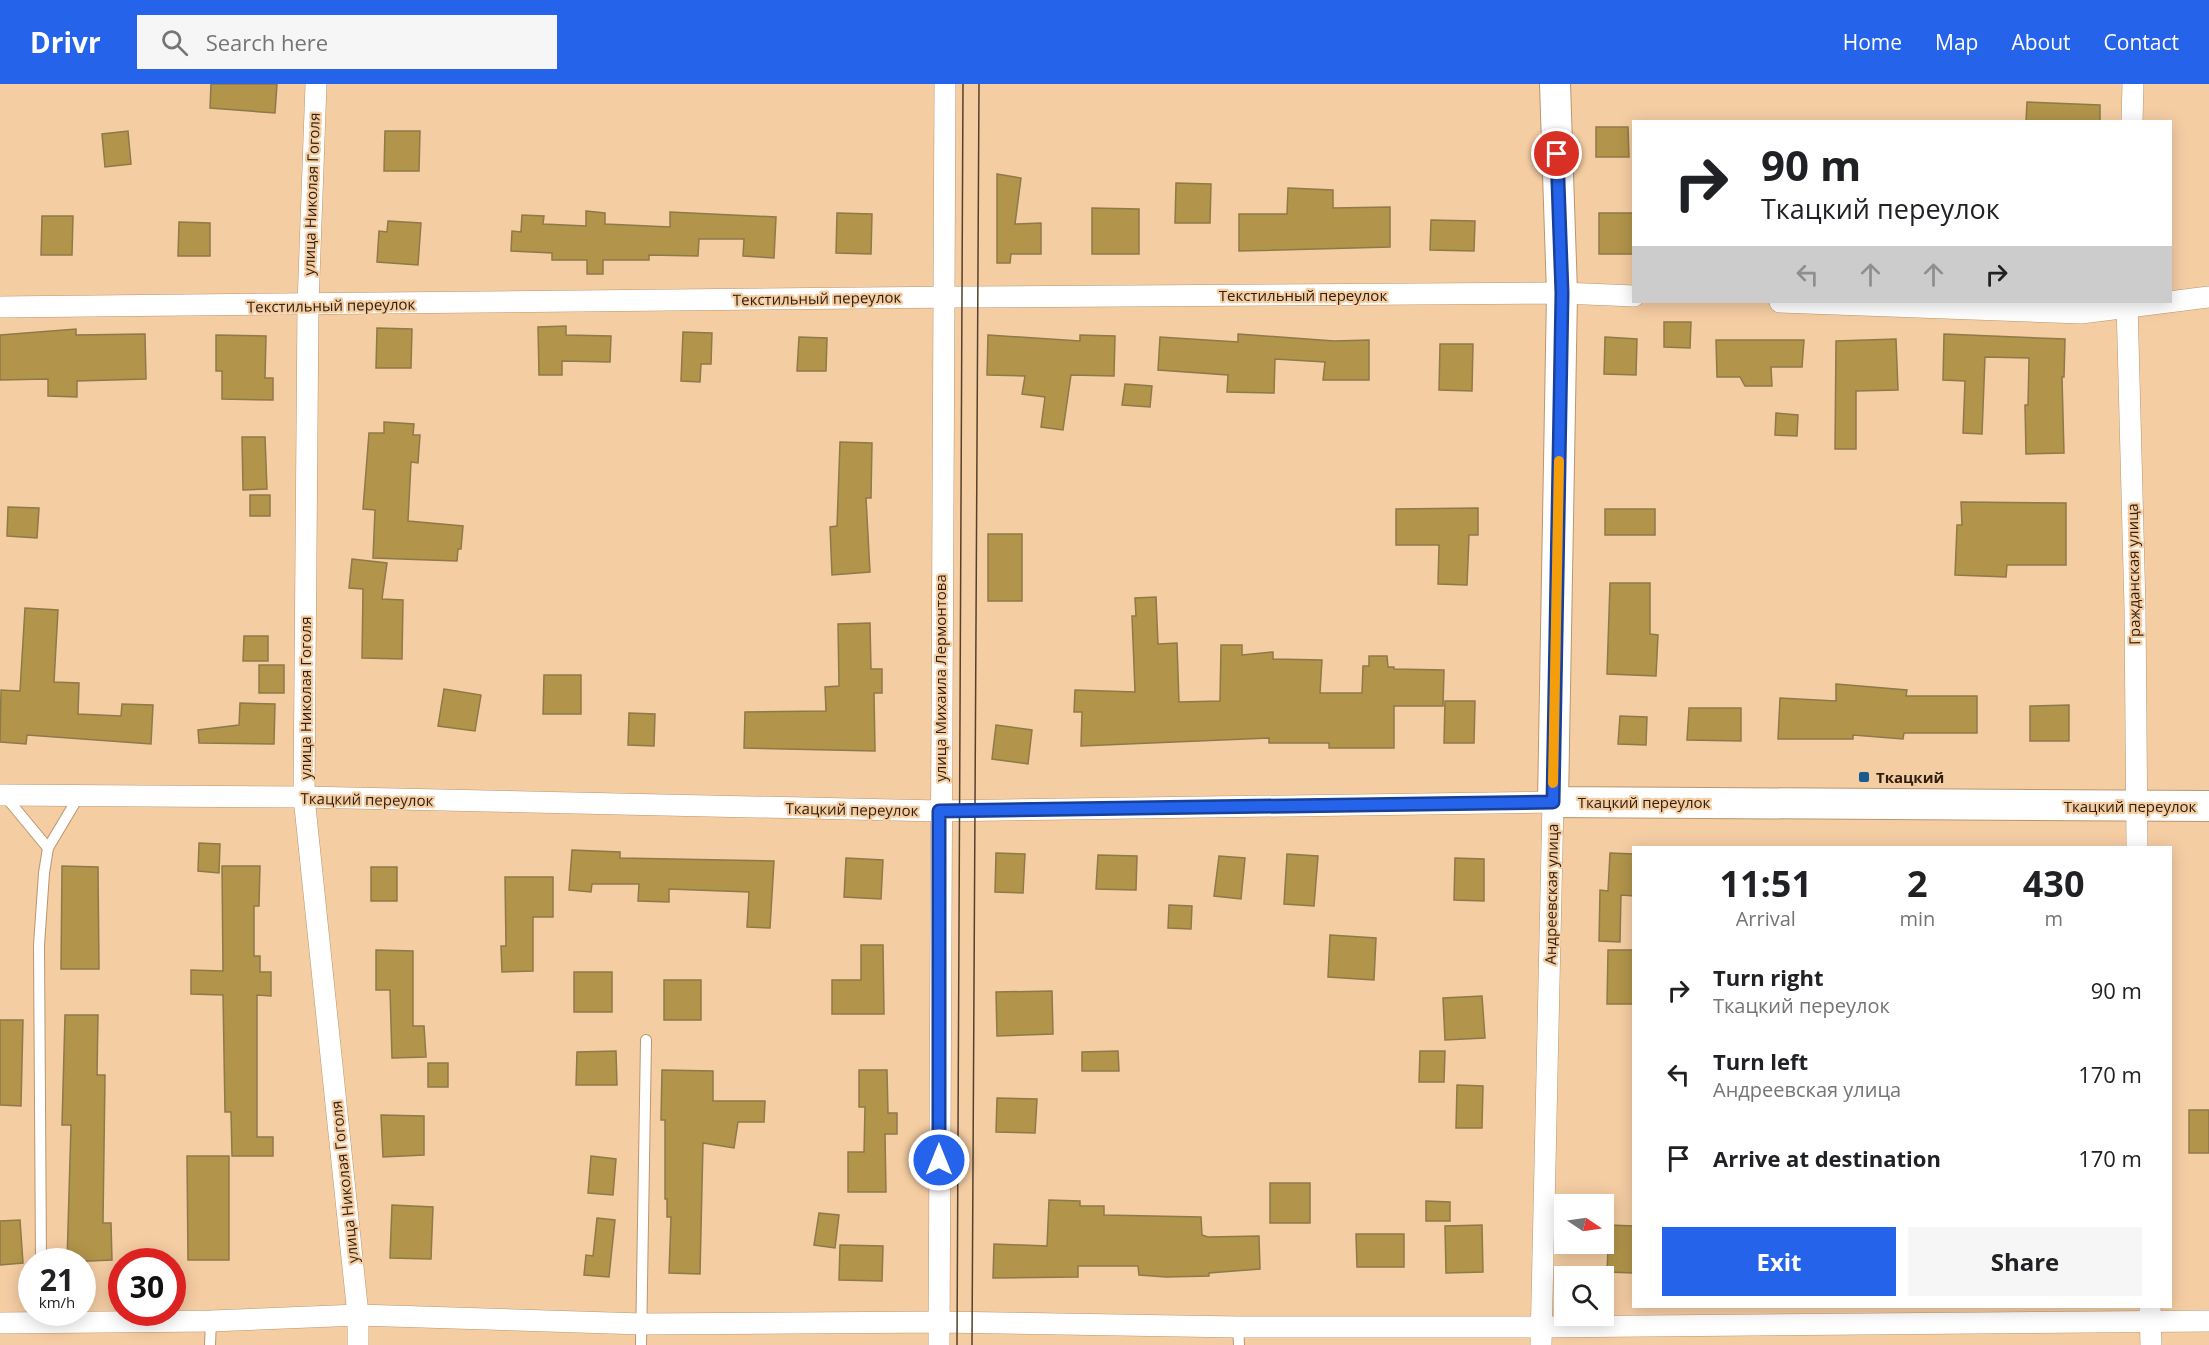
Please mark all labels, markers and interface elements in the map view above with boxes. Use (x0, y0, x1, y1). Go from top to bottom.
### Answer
search box (137, 15, 557, 69)
text: Drivr (30, 23, 101, 61)
icon: search (158, 26, 191, 59)
text: Search here (206, 27, 328, 57)
text: Home (1843, 28, 1902, 56)
text: Map (1935, 28, 1978, 56)
text: About (2011, 28, 2071, 56)
text: Contact (2104, 28, 2179, 56)
street label: улица Николая Гоголя (298, 112, 324, 276)
pin (1531, 128, 1582, 179)
text: 90 m (1761, 136, 1861, 193)
icon: arrive (1540, 137, 1573, 170)
icon: right (1662, 144, 1740, 222)
text: Ткацкий переулок (1761, 190, 2000, 227)
icon: left (1791, 258, 1824, 291)
icon: ahead (1854, 258, 1887, 291)
icon: ahead (1917, 258, 1950, 291)
icon: right (1980, 258, 2013, 291)
street label: Текстильный переулок (1219, 285, 1387, 305)
street label: Текстильный переулок (733, 287, 902, 309)
street label: Текстильный переулок (247, 294, 416, 316)
street label: Гражданская улица (2122, 503, 2144, 645)
street label: улица Михаила Лермонтова (930, 574, 950, 782)
street label: улица Николая Гоголя (295, 617, 315, 779)
place label: Ткацкий (1876, 767, 1944, 787)
marker: Ткацкий (1857, 770, 1871, 784)
street label: Ткацкий переулок (301, 788, 434, 810)
street label: Ткацкий переулок (1578, 792, 1711, 812)
street label: Ткацкий переулок (2064, 796, 2197, 816)
street label: Ткацкий переулок (786, 798, 919, 820)
street label: Андреевская улица (1540, 823, 1562, 965)
text: 11:51 (1719, 859, 1812, 908)
text: 2 (1907, 859, 1928, 908)
text: 430 (2023, 859, 2085, 908)
text: Arrival (1736, 905, 1796, 932)
text: min (1899, 905, 1935, 932)
text: m (2044, 905, 2063, 932)
text: Turn right (1713, 962, 1824, 992)
icon: right (1662, 974, 1695, 1007)
text: 90 m (2091, 975, 2142, 1005)
text: Ткацкий переулок (1713, 992, 1890, 1019)
text: Turn left (1713, 1046, 1808, 1076)
icon: left (1662, 1058, 1695, 1091)
text: 170 m (2078, 1059, 2142, 1089)
text: Андреевская улица (1713, 1076, 1901, 1103)
street label: улица Николая Гоголя (326, 1100, 362, 1264)
position arrow (907, 1128, 971, 1192)
icon: arrive (1662, 1142, 1695, 1175)
text: Arrive at destination (1713, 1143, 1941, 1173)
text: 170 m (2078, 1143, 2142, 1173)
north arrow (1554, 1194, 1614, 1254)
map controls (1554, 1194, 1614, 1326)
button: Exit (1662, 1227, 1896, 1296)
button: Share (1908, 1227, 2142, 1296)
speed limit sign: 30 (108, 1248, 186, 1326)
text: 21 (40, 1259, 74, 1300)
button: search (1554, 1266, 1614, 1326)
text: km/h (39, 1292, 75, 1312)

